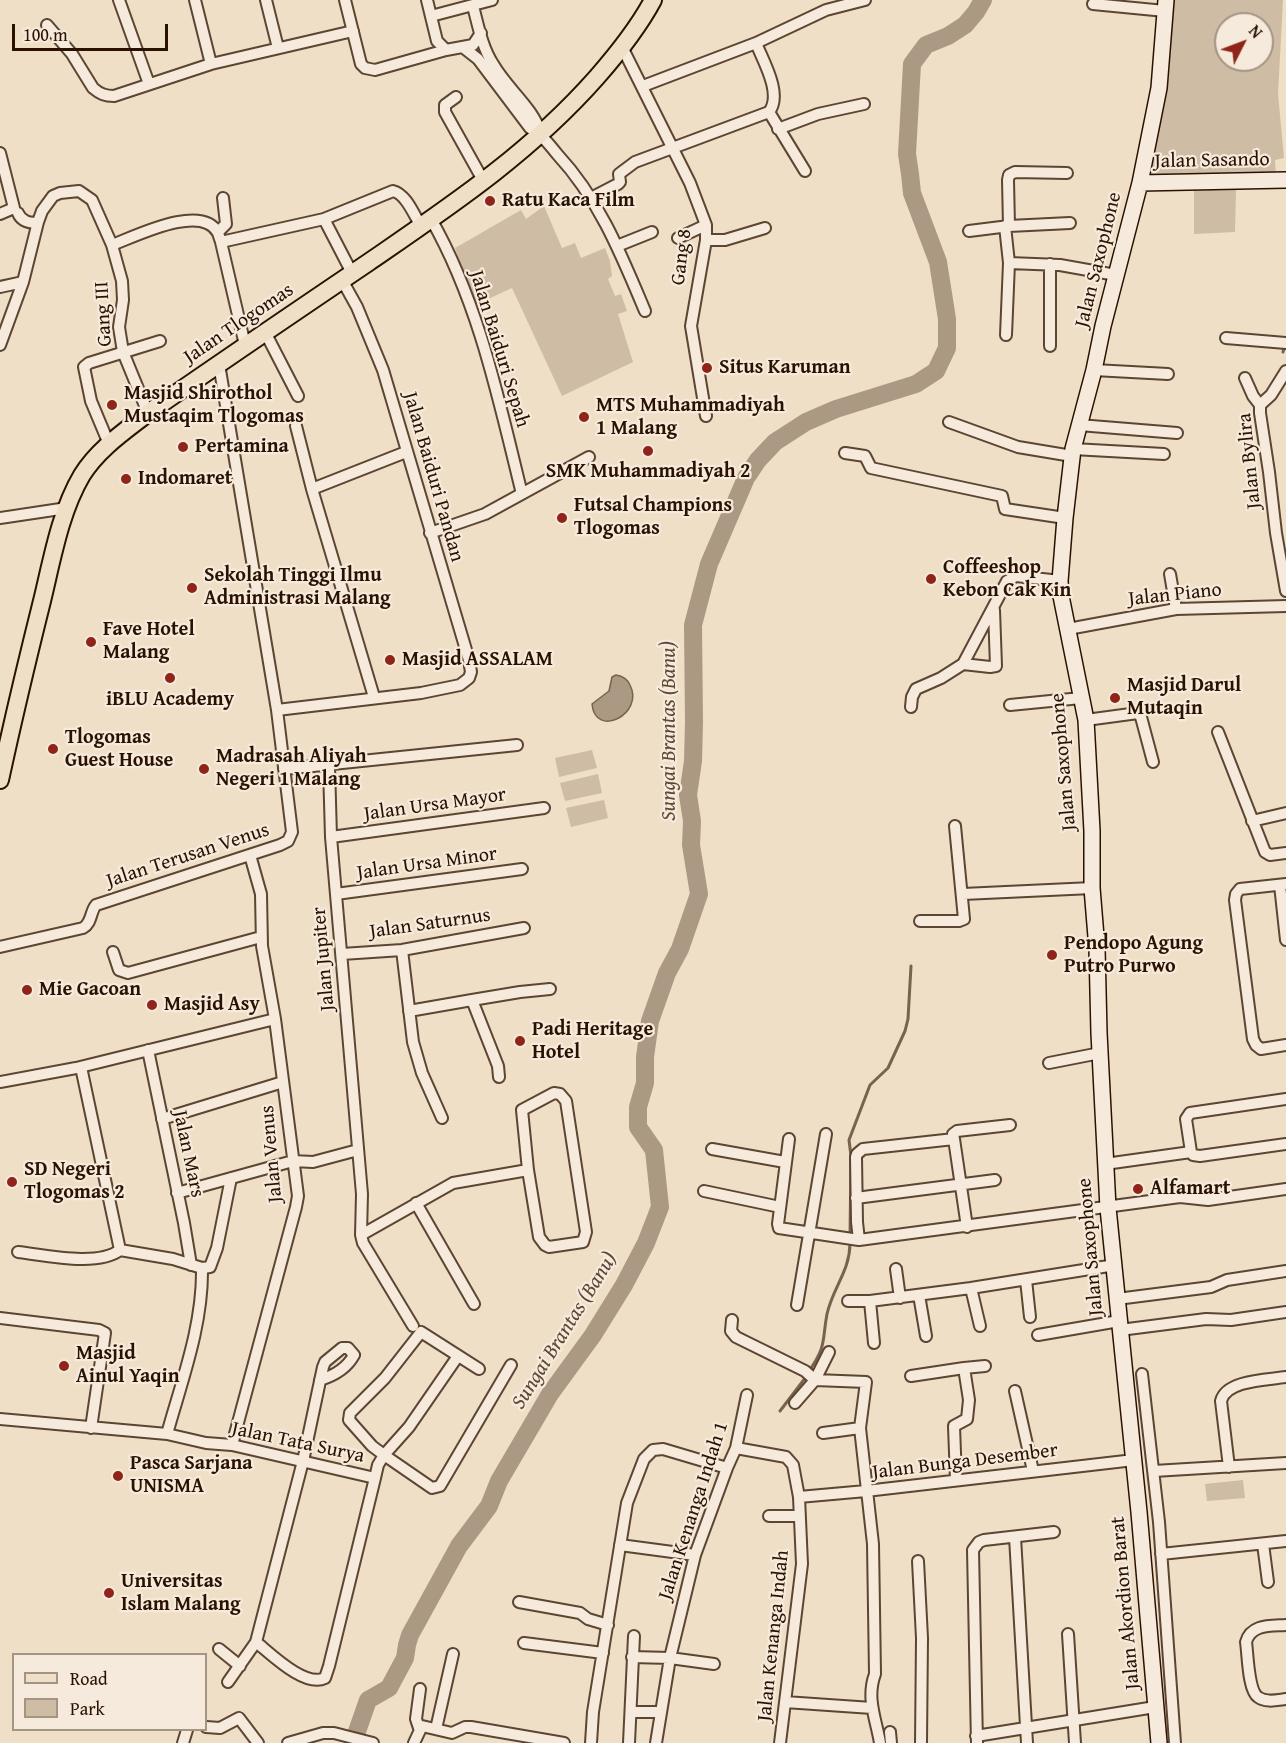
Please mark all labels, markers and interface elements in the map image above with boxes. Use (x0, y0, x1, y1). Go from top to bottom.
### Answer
scale bar (15, 12, 171, 50)
north arrow (1214, 12, 1274, 72)
text: N (1243, 19, 1268, 43)
text: 100 m (23, 21, 68, 48)
street label: Jalan Sasando (1154, 148, 1270, 174)
place label: Ratu Kaca Film (502, 189, 635, 213)
street label: Jalan Saxophone (1071, 190, 1127, 330)
marker: Ratu Kaca Film (483, 194, 497, 208)
street label: Gang 8 (667, 228, 697, 286)
street label: Jalan Baiduri Sepah (464, 267, 534, 431)
street label: Jalan Tlogomas (179, 278, 299, 370)
street label: Gang III (90, 281, 118, 347)
place label: Situs Karuman (719, 356, 851, 380)
marker: Situs Karuman (700, 361, 714, 375)
place label: Masjid Shirothol Mustaqim Tlogomas (124, 382, 304, 429)
street label: Jalan Baiduri Pandan (397, 389, 469, 565)
place label: MTS Muhammadiyah 1 Malang (596, 394, 785, 441)
marker: Masjid Shirothol Mustaqim Tlogomas (105, 398, 119, 412)
marker: MTS Muhammadiyah 1 Malang (577, 410, 591, 424)
street label: Jalan Bylira (1233, 412, 1267, 510)
place label: Pertamina (195, 435, 289, 459)
marker: Pertamina (176, 440, 190, 454)
marker: SMK Muhammadiyah 2 (641, 444, 655, 458)
place label: SMK Muhammadiyah 2 (546, 460, 750, 484)
place label: Indomaret (138, 467, 232, 491)
marker: Indomaret (119, 472, 133, 486)
place label: Futsal Champions Tlogomas (574, 494, 732, 541)
marker: Futsal Champions Tlogomas (555, 511, 569, 525)
place label: Coffeeshop Kebon Cak Kin (943, 556, 1071, 603)
place label: Sekolah Tinggi Ilmu Administrasi Malang (204, 564, 390, 611)
marker: Coffeeshop Kebon Cak Kin (924, 572, 938, 586)
street label: Jalan Piano (1127, 578, 1223, 612)
marker: Sekolah Tinggi Ilmu Administrasi Malang (185, 581, 199, 595)
place label: Fave Hotel Malang (103, 618, 195, 665)
marker: Fave Hotel Malang (84, 635, 98, 649)
water label: Sungai Brantas (Banu) (657, 641, 683, 821)
place label: Masjid ASSALAM (402, 648, 553, 672)
marker: Masjid ASSALAM (383, 653, 397, 667)
marker: iBLU Academy (163, 671, 177, 685)
place label: Masjid Darul Mutaqin (1127, 674, 1241, 721)
place label: iBLU Academy (106, 688, 234, 712)
marker: Masjid Darul Mutaqin (1108, 691, 1122, 705)
street label: Jalan Saxophone (1046, 692, 1082, 832)
place label: Tlogomas Guest House (65, 726, 173, 773)
marker: Tlogomas Guest House (46, 742, 60, 756)
place label: Madrasah Aliyah Negeri 1 Malang (216, 745, 366, 792)
marker: Madrasah Aliyah Negeri 1 Malang (197, 762, 211, 776)
street label: Jalan Ursa Mayor (362, 783, 508, 827)
street label: Jalan Terusan Venus (104, 818, 272, 894)
street label: Jalan Ursa Minor (355, 842, 499, 886)
street label: Jalan Saturnus (368, 904, 492, 944)
street label: Jalan Jupiter (307, 906, 341, 1012)
place label: Pendopo Agung Putro Purwo (1064, 932, 1203, 979)
marker: Pendopo Agung Putro Purwo (1045, 948, 1059, 962)
place label: Mie Gacoan (39, 978, 141, 1002)
marker: Mie Gacoan (20, 983, 34, 997)
place label: Masjid Asy (164, 993, 260, 1017)
marker: Masjid Asy (145, 998, 159, 1012)
place label: Padi Heritage Hotel (532, 1018, 653, 1065)
marker: Padi Heritage Hotel (513, 1034, 527, 1048)
street label: Jalan Venus (256, 1104, 288, 1204)
street label: Jalan Mars (167, 1108, 209, 1200)
place label: SD Negeri Tlogomas 2 (24, 1158, 125, 1205)
marker: SD Negeri Tlogomas 2 (5, 1175, 19, 1189)
street label: Jalan Saxophone (1073, 1177, 1109, 1317)
place label: Alfamart (1150, 1177, 1230, 1201)
marker: Alfamart (1131, 1182, 1145, 1196)
water label: Sungai Brantas (Banu) (507, 1248, 623, 1414)
place label: Masjid Ainul Yaqin (76, 1342, 180, 1389)
marker: Masjid Ainul Yaqin (57, 1359, 71, 1373)
street label: Jalan Tata Surya (229, 1417, 367, 1469)
street label: Jalan Kenanga Indah 1 (654, 1419, 734, 1603)
street label: Jalan Bunga Desember (871, 1439, 1059, 1485)
place label: Pasca Sarjana UNISMA (130, 1452, 253, 1499)
marker: Pasca Sarjana UNISMA (111, 1469, 125, 1483)
street label: Jalan Akordion Barat (1106, 1515, 1146, 1691)
street label: Jalan Kenanga Indah (753, 1549, 795, 1723)
place label: Universitas Islam Malang (121, 1570, 241, 1617)
marker: Universitas Islam Malang (102, 1586, 116, 1600)
legend (12, 1653, 207, 1731)
text: Road (70, 1665, 108, 1692)
text: Park (70, 1695, 105, 1722)

